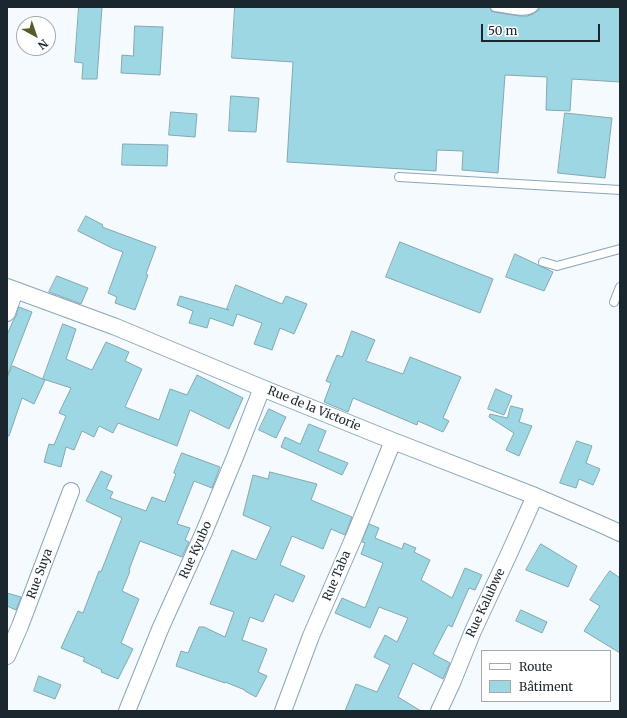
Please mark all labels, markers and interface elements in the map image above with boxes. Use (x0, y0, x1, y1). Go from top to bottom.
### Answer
north arrow (16, 16, 56, 56)
scale bar (483, 16, 602, 42)
text: 50 m (488, 23, 517, 38)
text: N (35, 36, 51, 53)
street label: Rue de la Victorie (265, 384, 363, 434)
street label: Rue Kyubo (177, 519, 215, 581)
street label: Rue Suya (24, 547, 56, 601)
street label: Rue Taba (320, 549, 354, 603)
street label: Rue Kalubwe (464, 566, 508, 640)
legend (481, 650, 611, 702)
text: Route (519, 659, 552, 674)
text: Bâtiment (519, 679, 573, 694)

